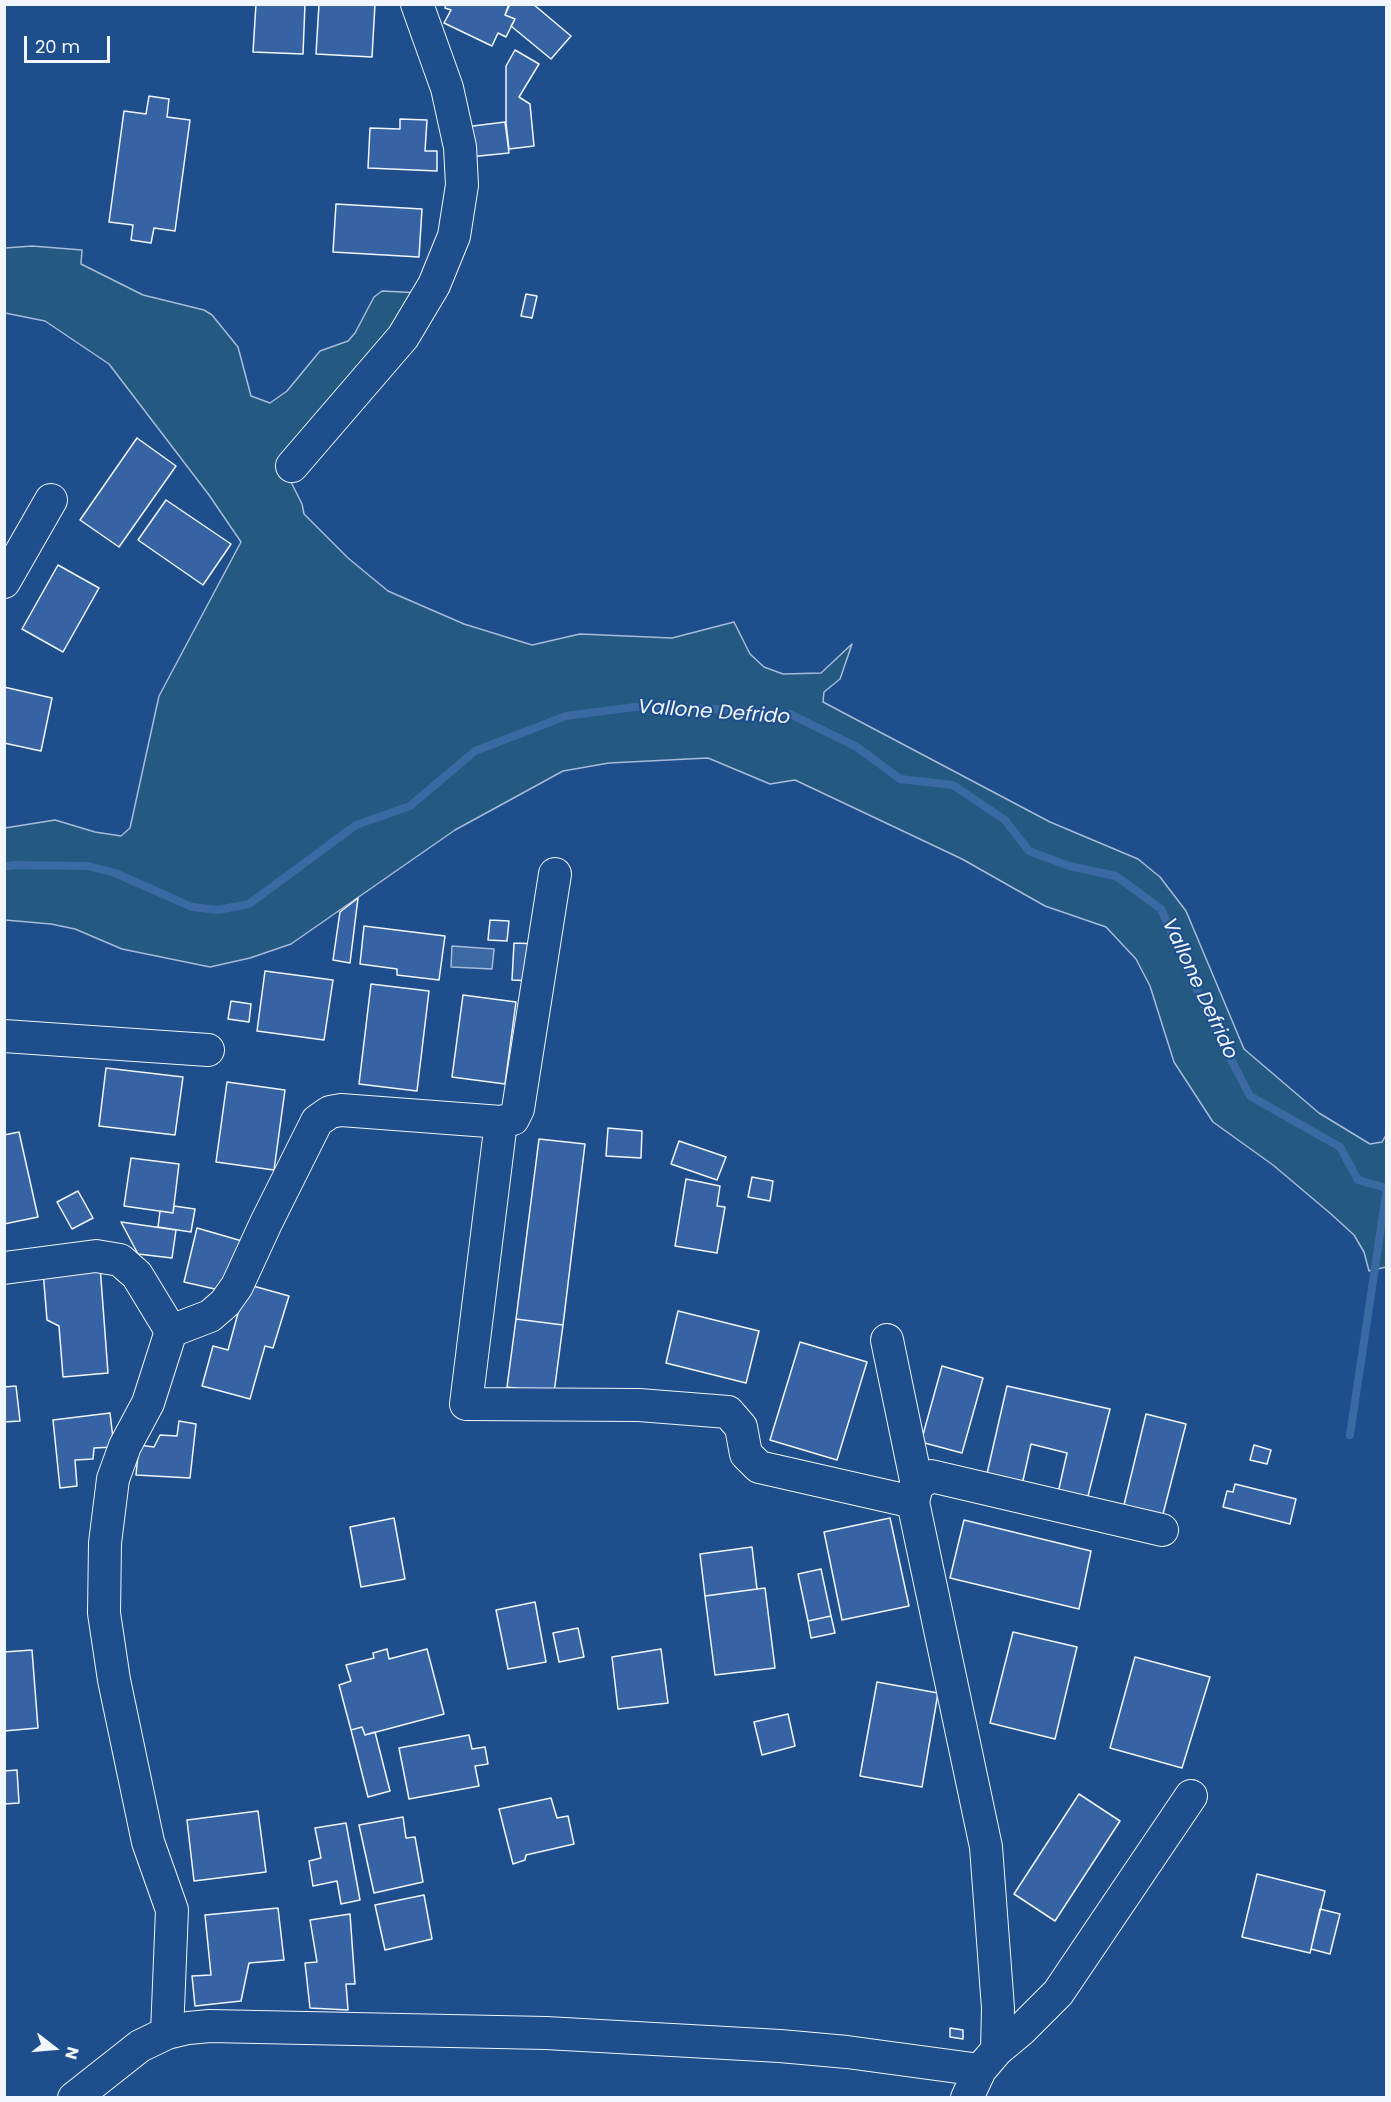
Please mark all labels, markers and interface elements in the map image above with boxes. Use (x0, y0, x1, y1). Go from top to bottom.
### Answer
scale bar (27, 24, 112, 62)
text: 20 m (35, 34, 80, 59)
water label: Vallone Defrido (637, 696, 791, 730)
water label: Vallone Defrido (1156, 915, 1242, 1063)
north arrow (24, 2018, 84, 2078)
text: N (59, 2044, 85, 2062)

